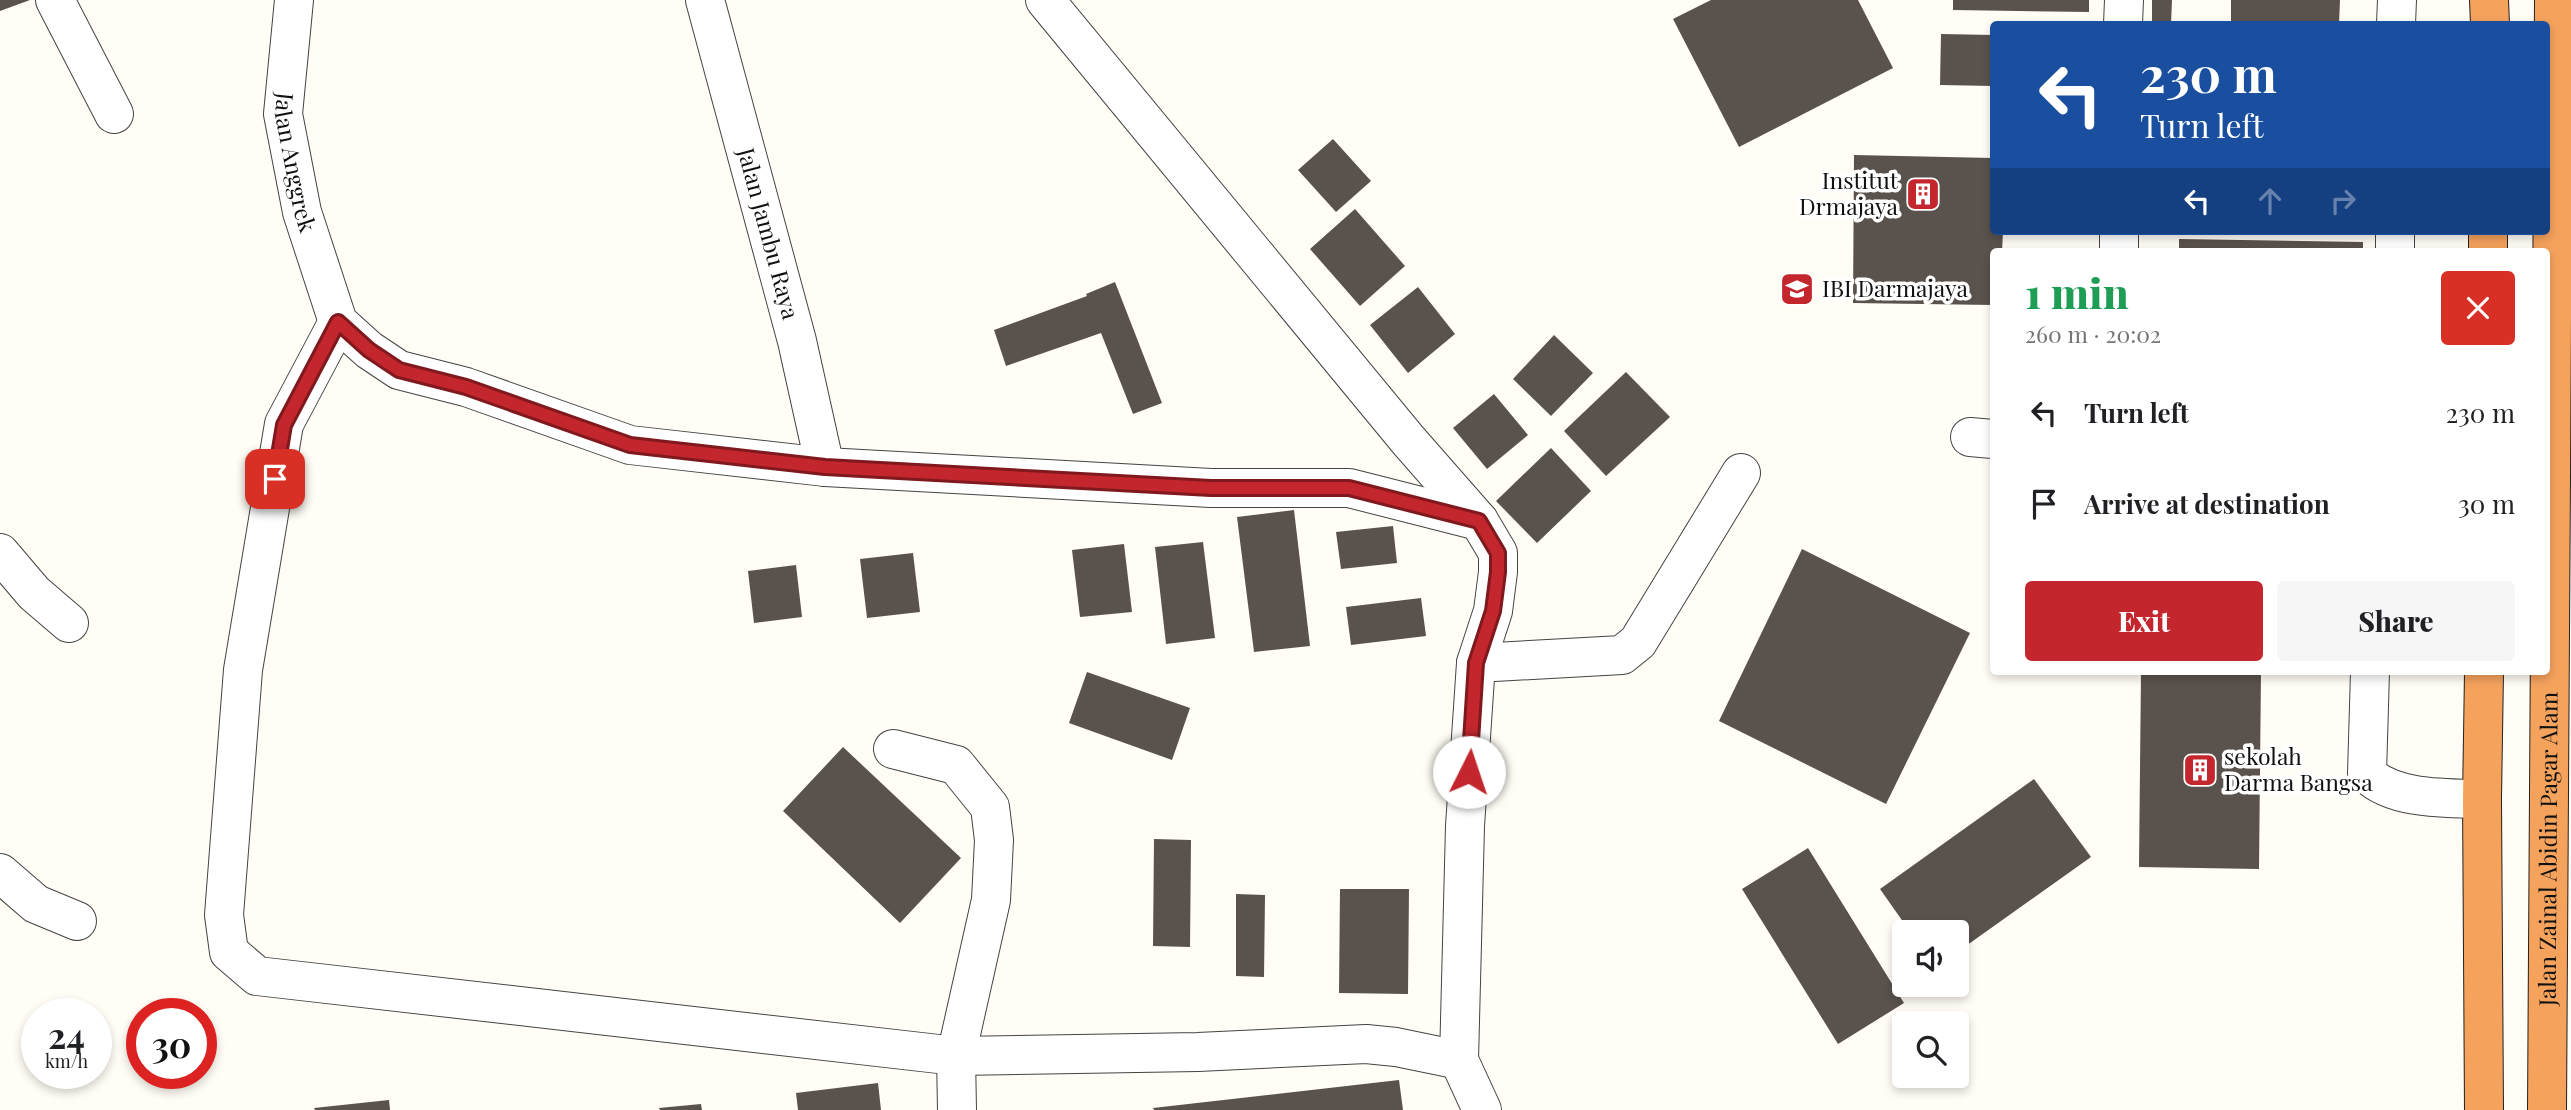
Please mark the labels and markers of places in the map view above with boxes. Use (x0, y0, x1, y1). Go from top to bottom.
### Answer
place label: Institut Drmajaya (1799, 164, 1899, 221)
building icon: Institut Drmajaya (1904, 175, 1942, 213)
school or university icon: IBI Darmajaya (1778, 270, 1816, 308)
place label: IBI Darmajaya (1822, 272, 1968, 303)
pin (245, 449, 305, 509)
place label: sekolah Darma Bangsa (2224, 740, 2373, 797)
building icon: sekolah Darma Bangsa (2181, 751, 2219, 789)

